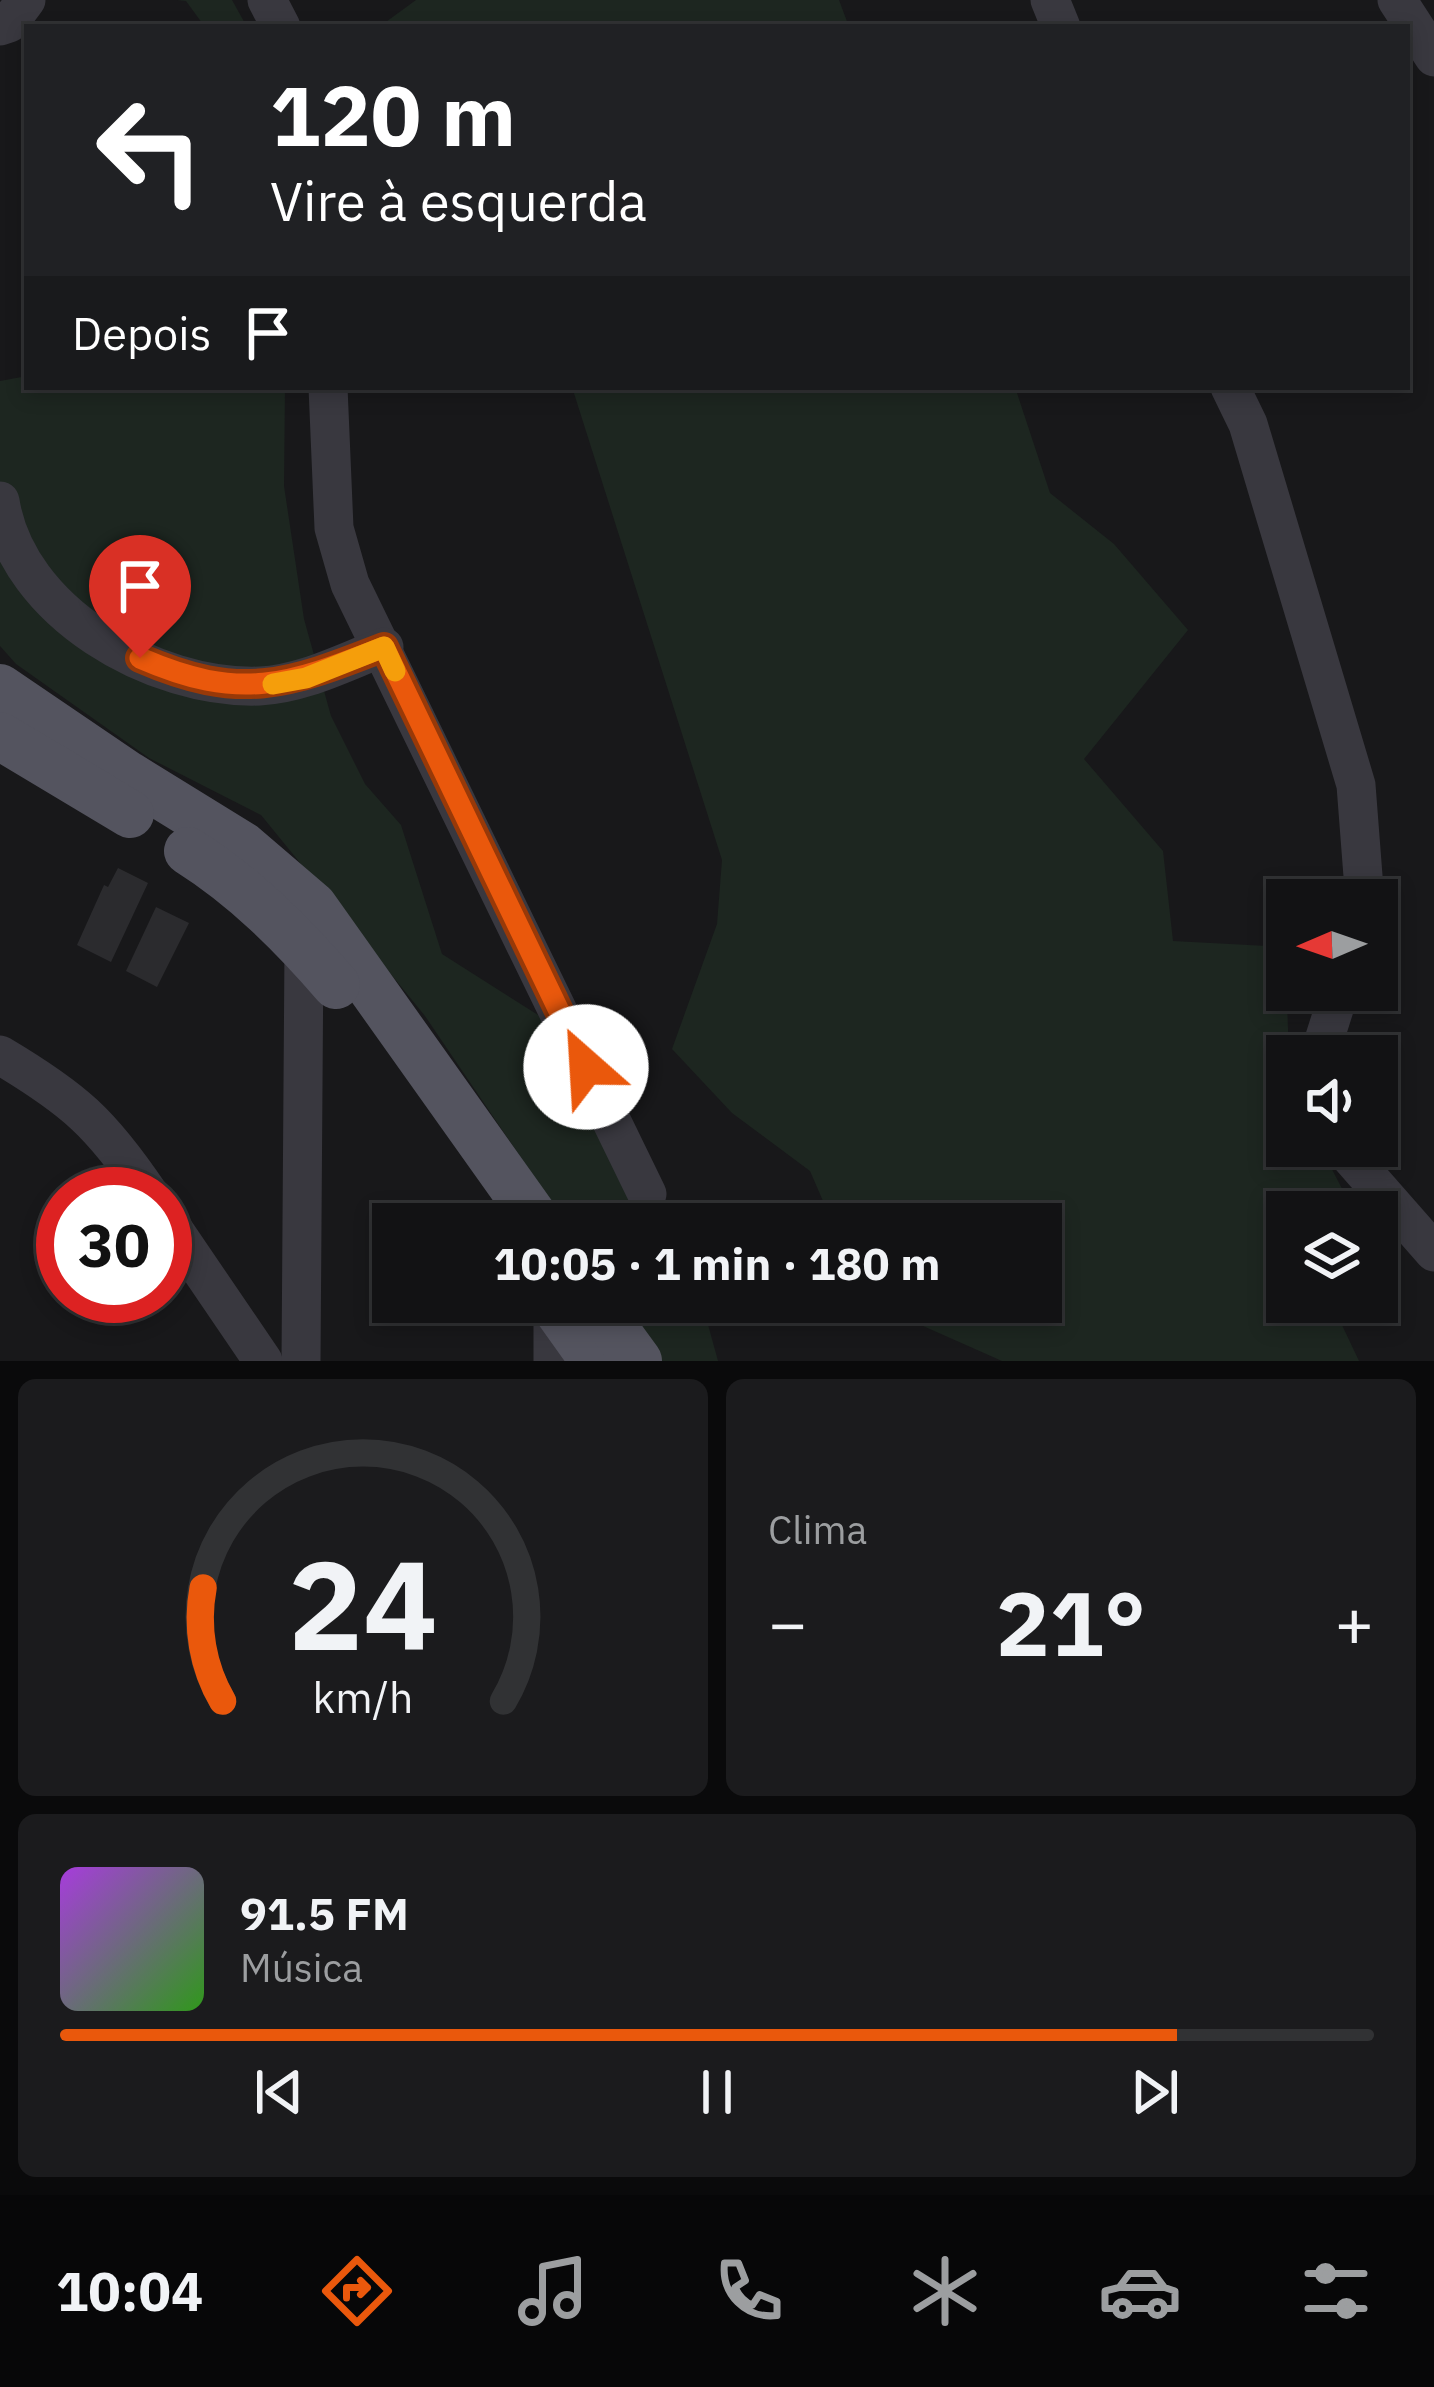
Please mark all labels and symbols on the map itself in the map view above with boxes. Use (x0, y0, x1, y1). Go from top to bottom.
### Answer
pin (89, 535, 191, 658)
north arrow (1266, 879, 1398, 1011)
position arrow (523, 1004, 649, 1130)
speed limit sign: 30 (36, 1167, 192, 1323)

